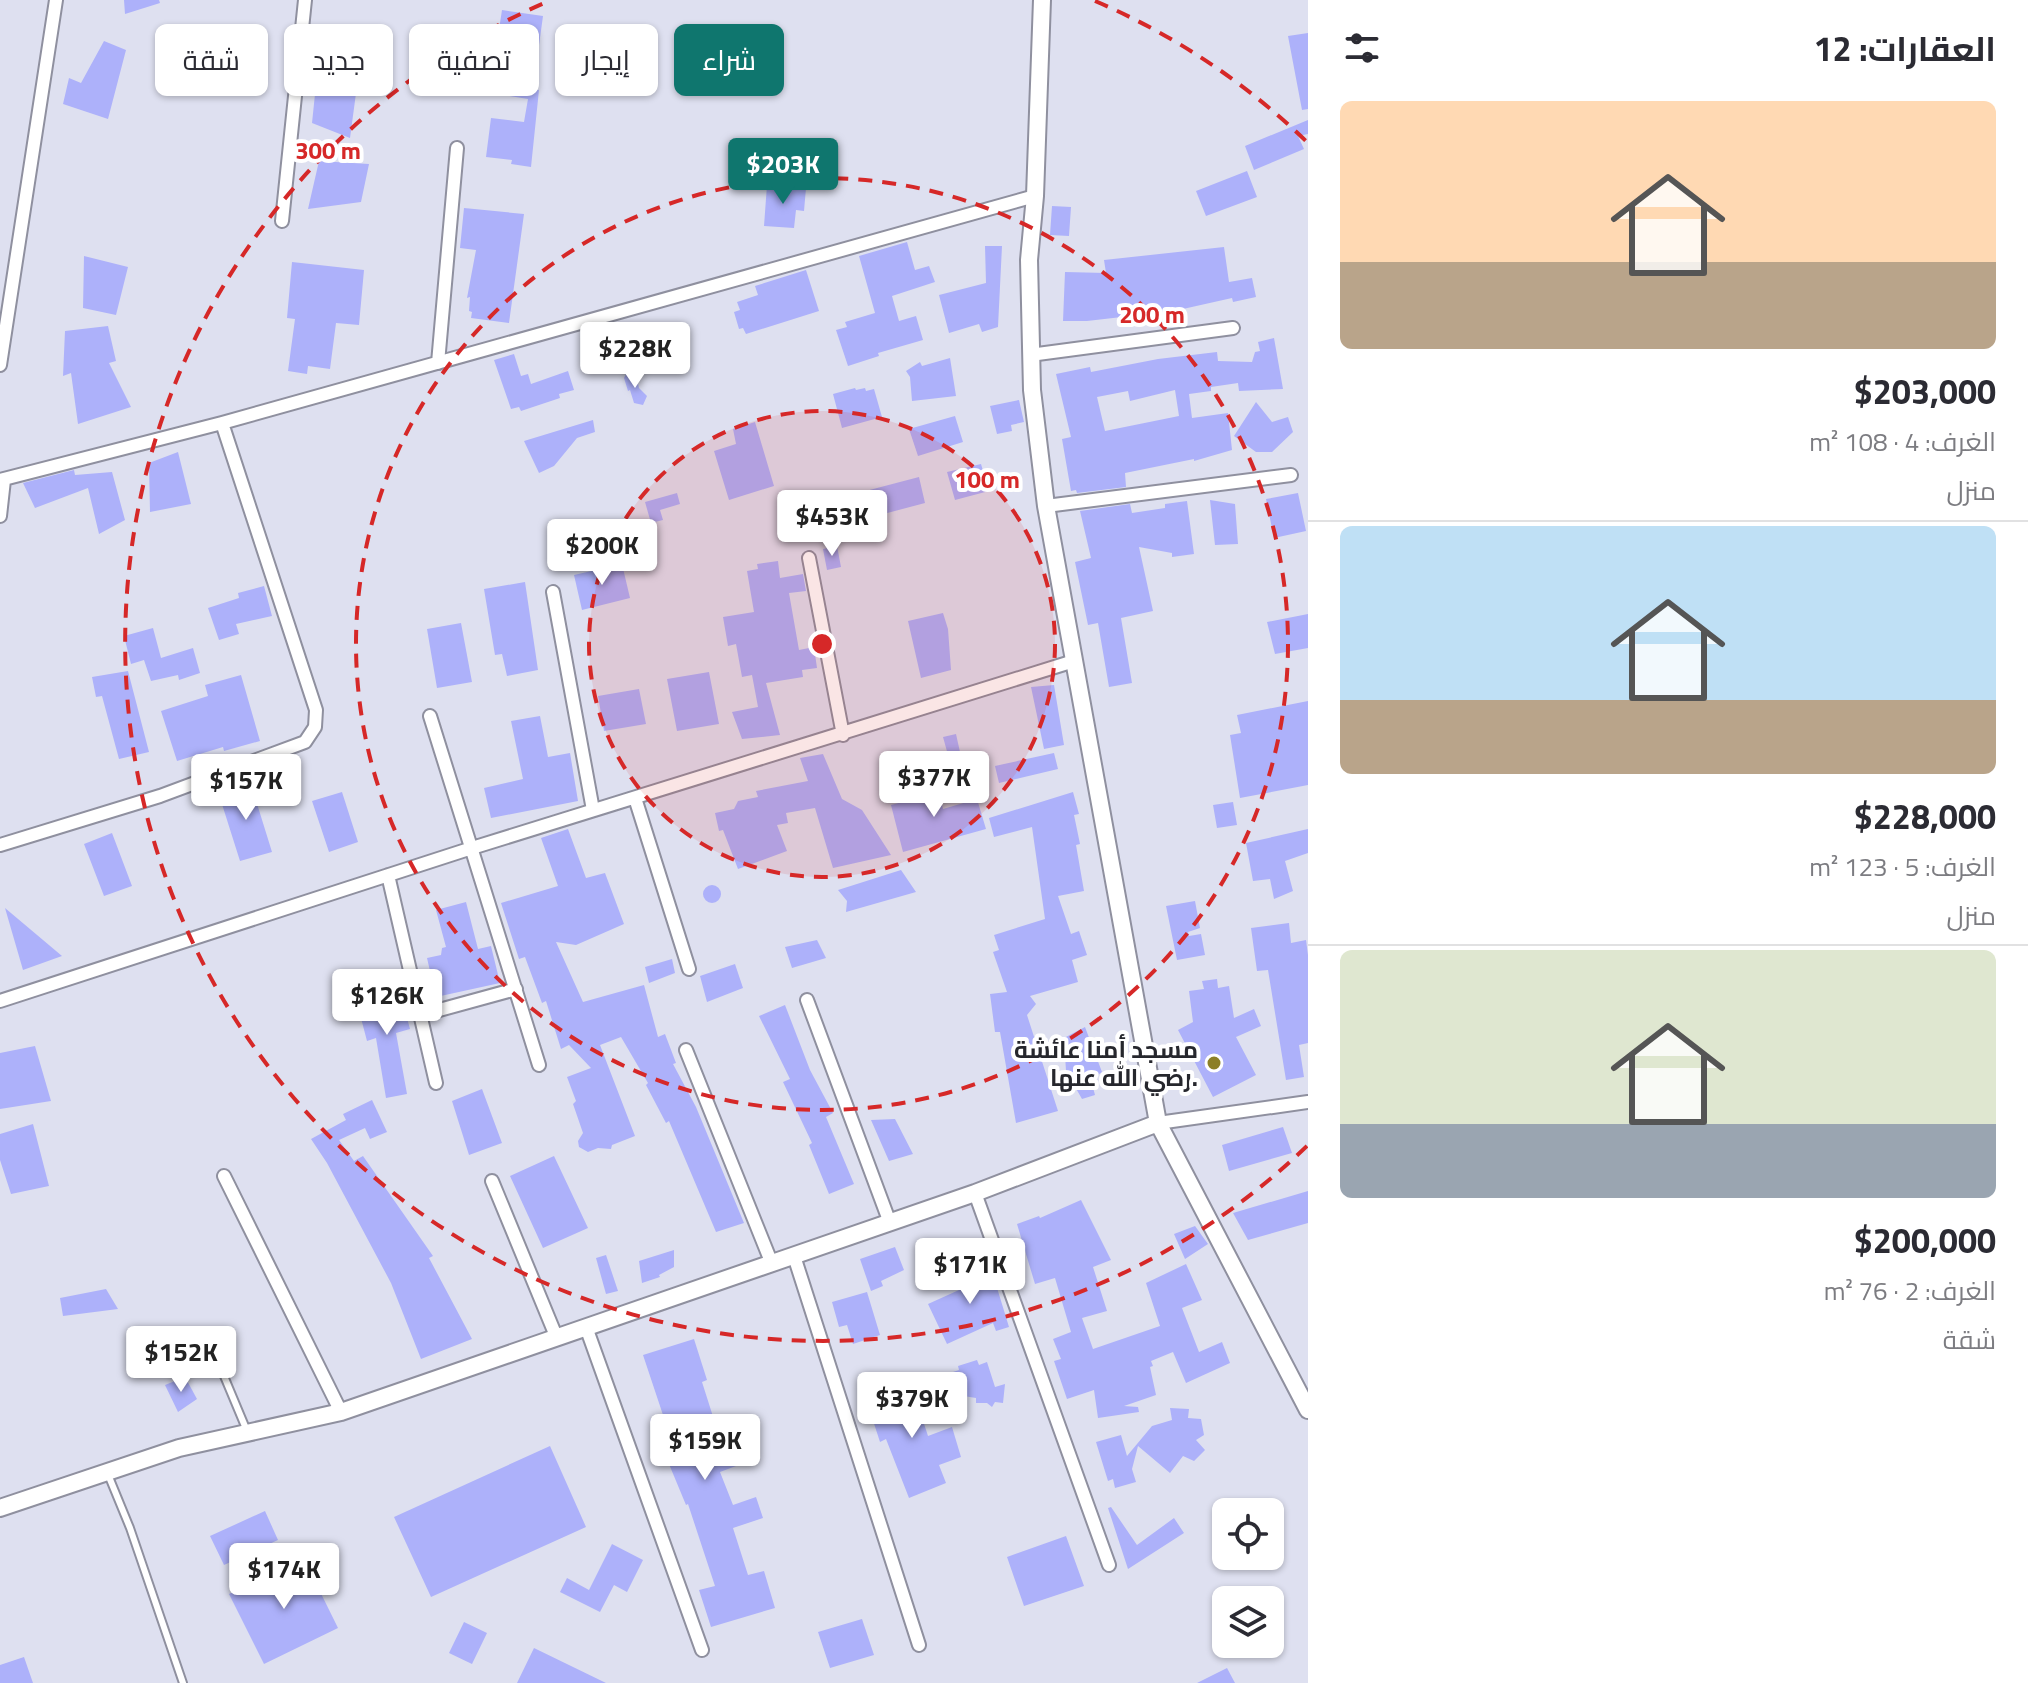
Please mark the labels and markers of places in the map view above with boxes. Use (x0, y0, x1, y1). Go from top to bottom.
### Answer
pin: $203K (727, 138, 839, 206)
pin: $228K (579, 322, 691, 390)
pin: $453K (776, 490, 888, 558)
pin: $200K (546, 519, 658, 587)
centre of rings (808, 630, 836, 658)
pin: $377K (878, 751, 990, 819)
pin: $157K (190, 754, 302, 822)
pin: $126K (331, 969, 443, 1037)
place label: مسجد أمنا عائشة رضي الله عنها. (1014, 1031, 1198, 1096)
marker: مسجد أمنا عائشة رضي الله عنها. (1205, 1054, 1223, 1072)
pin: $171K (914, 1238, 1026, 1306)
pin: $152K (125, 1326, 237, 1394)
pin: $379K (856, 1372, 968, 1440)
pin: $159K (649, 1414, 761, 1482)
pin: $174K (228, 1543, 340, 1611)

